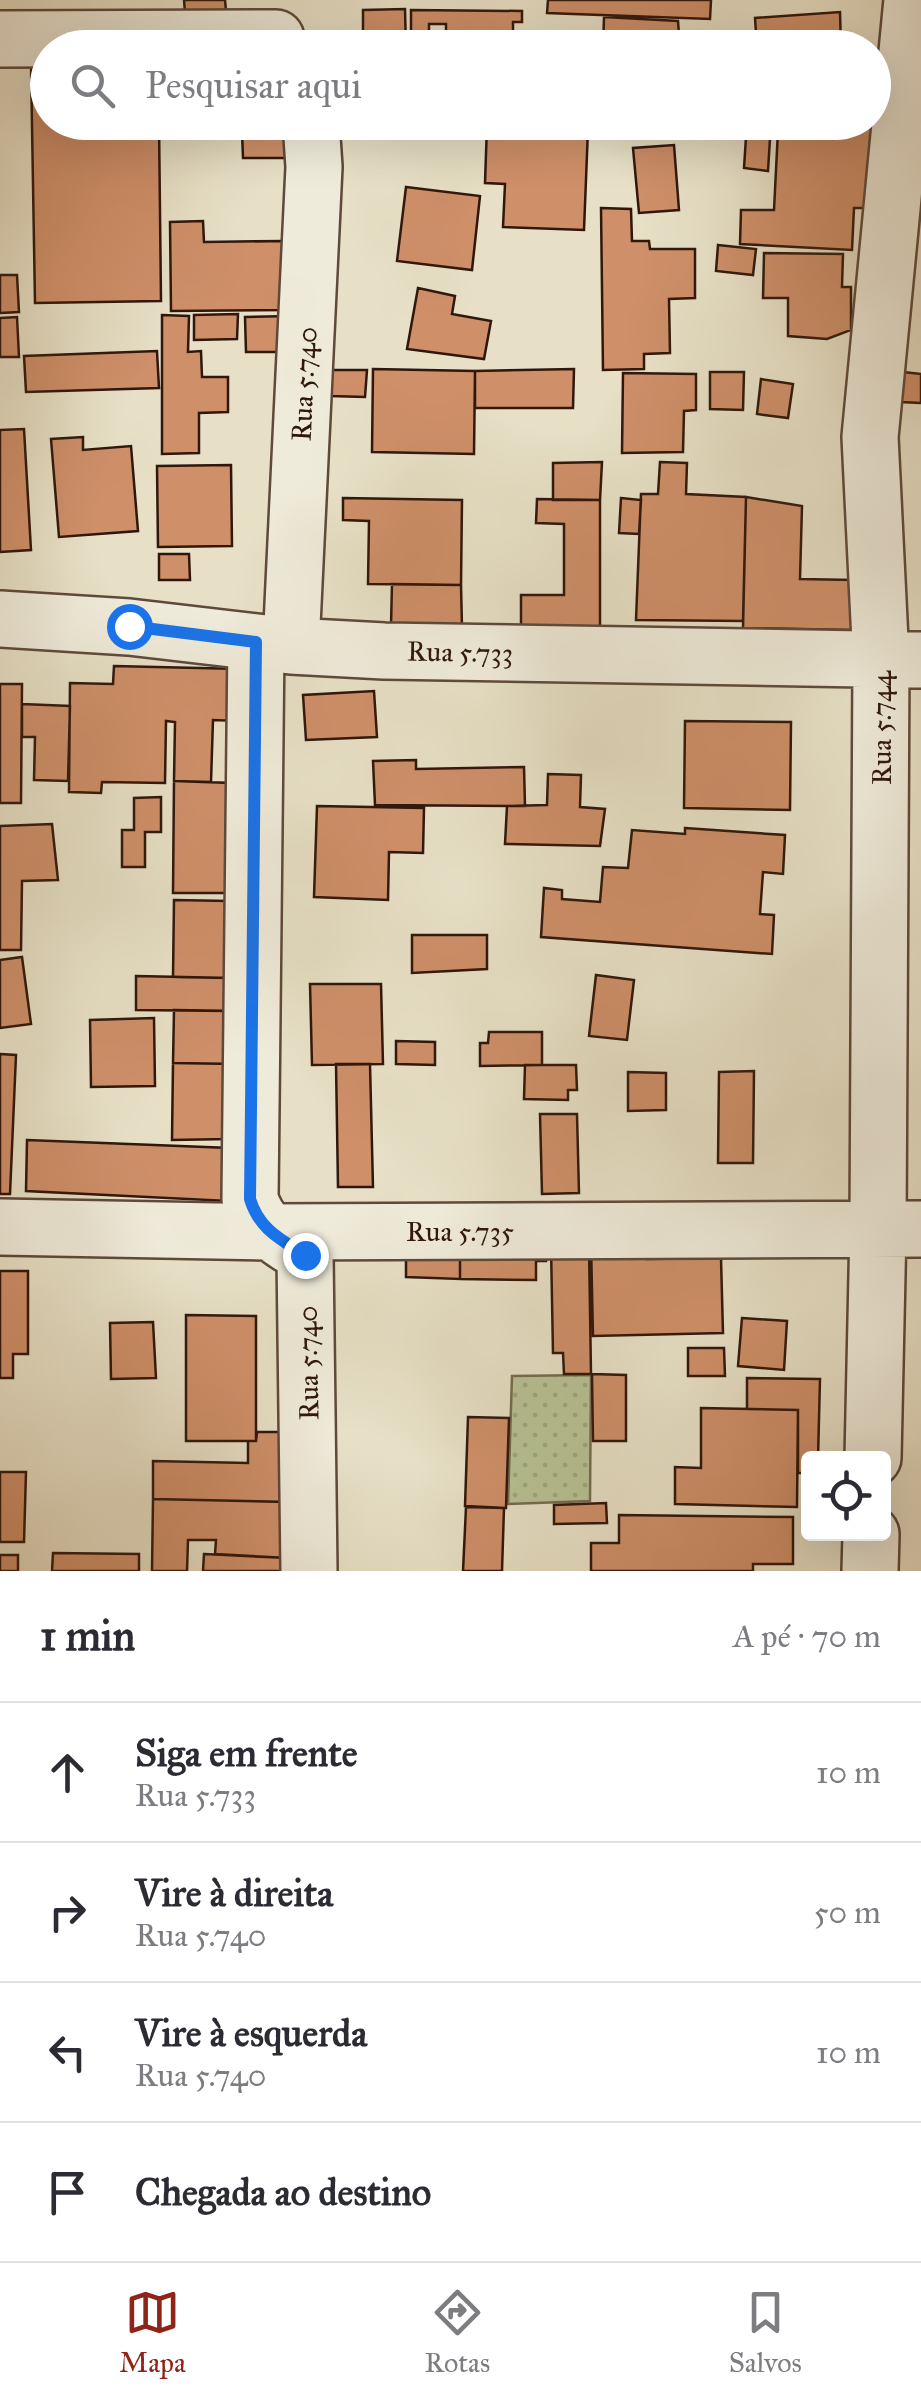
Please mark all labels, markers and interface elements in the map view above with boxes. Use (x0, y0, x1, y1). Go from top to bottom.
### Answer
search box (30, 30, 891, 140)
icon: search (65, 58, 120, 113)
text: Pesquisar aqui (145, 62, 362, 108)
street label: Rua 5.740 (284, 326, 324, 442)
route start (107, 604, 153, 650)
street label: Rua 5.733 (407, 634, 513, 670)
street label: Rua 5.744 (864, 670, 899, 785)
street label: Rua 5.735 (406, 1214, 514, 1249)
route end (283, 1233, 329, 1279)
street label: Rua 5.740 (290, 1305, 326, 1421)
map controls (801, 1451, 891, 1541)
button: locate (801, 1451, 891, 1541)
text: 1 min (40, 1610, 135, 1662)
text: A pé · 70 m (733, 1617, 881, 1656)
text: Siga em frente (135, 1730, 358, 1776)
icon: ahead (40, 1745, 95, 1800)
text: 10 m (816, 1753, 881, 1792)
text: Rua 5.733 (135, 1776, 256, 1815)
text: Vire à direita (135, 1870, 333, 1916)
icon: right (40, 1885, 95, 1940)
text: 50 m (814, 1893, 881, 1932)
text: Rua 5.740 (135, 1916, 266, 1955)
text: Vire à esquerda (135, 2010, 367, 2056)
icon: left (40, 2025, 95, 2080)
text: 10 m (816, 2033, 881, 2072)
text: Rua 5.740 (135, 2056, 266, 2095)
icon: arrive (40, 2165, 95, 2220)
text: Chegada ao destino (135, 2169, 431, 2215)
tab: Mapa (119, 2285, 186, 2380)
tab: Rotas (424, 2285, 490, 2380)
tab: Salvos (729, 2285, 802, 2380)

